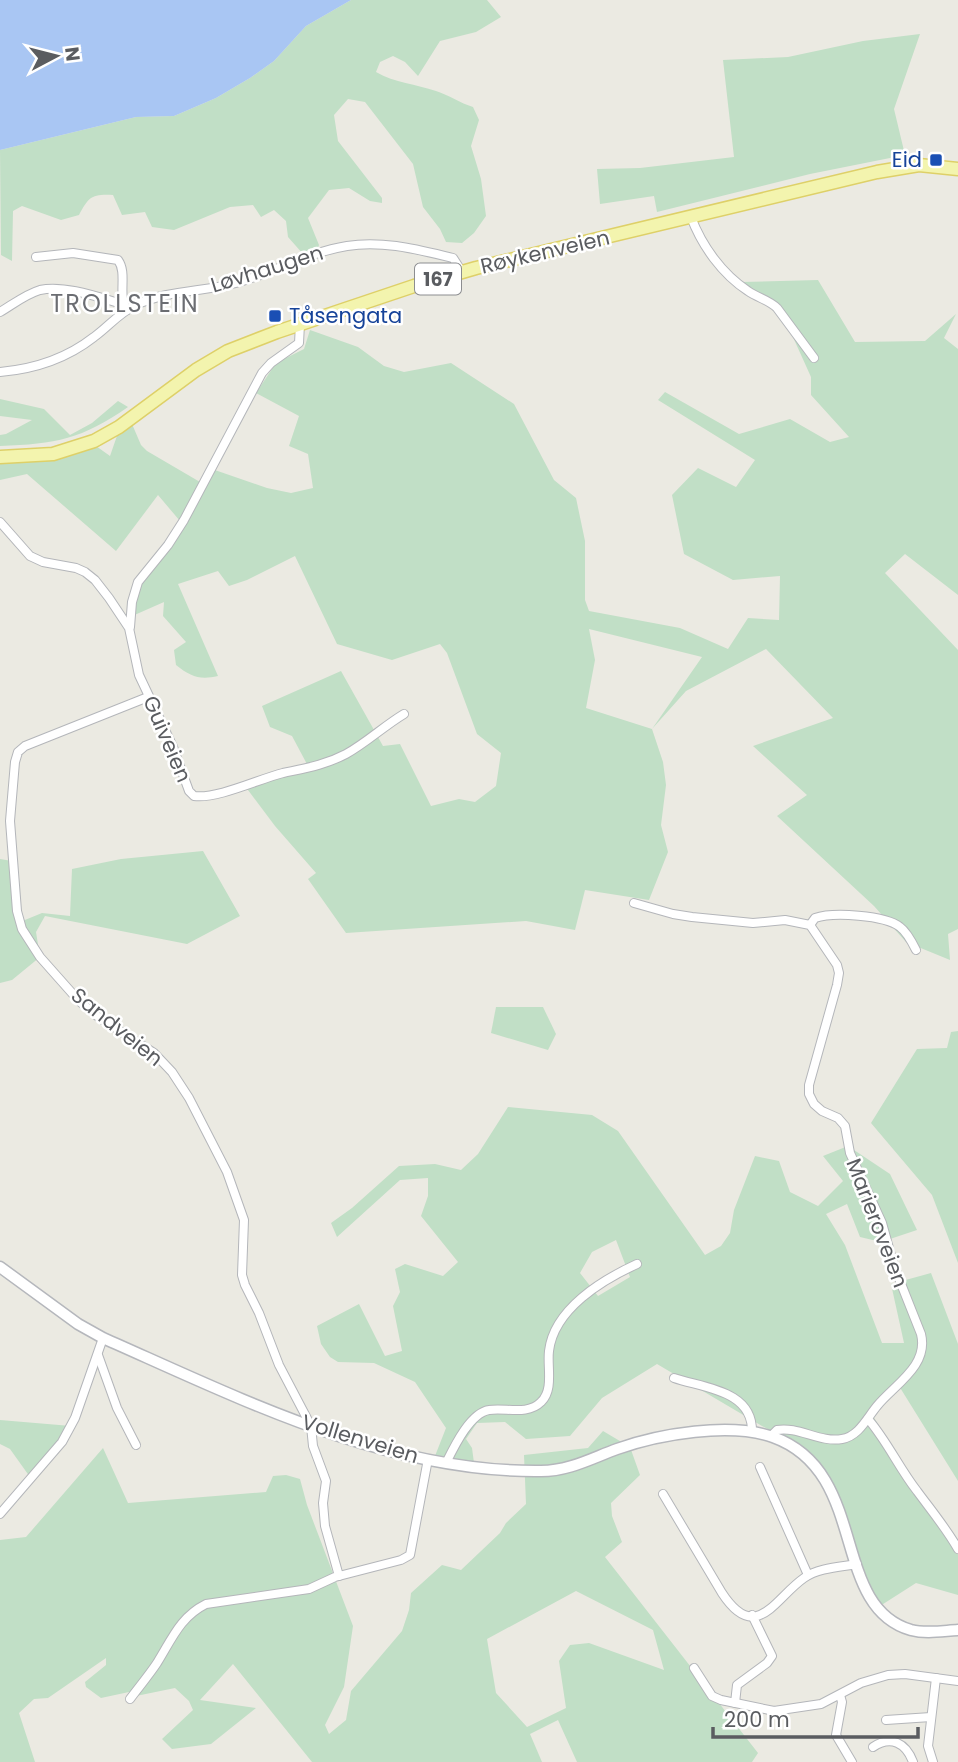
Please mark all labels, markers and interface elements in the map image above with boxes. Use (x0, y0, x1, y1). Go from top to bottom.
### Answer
north arrow (21, 21, 91, 91)
text: N (58, 45, 87, 63)
place label: Eid (892, 145, 922, 174)
marker: Eid (928, 152, 944, 168)
street label: Røykenveien (477, 223, 612, 280)
street label: Løvhaugen (207, 238, 327, 299)
road number: 167 (415, 264, 461, 294)
district label: TROLLSTEIN (50, 287, 200, 320)
place label: Tåsengata (289, 301, 402, 330)
marker: Tåsengata (267, 308, 283, 324)
street label: Guiveien (136, 691, 199, 787)
street label: Sandveien (65, 981, 169, 1073)
street label: Marieroveien (840, 1154, 915, 1292)
street label: Vollenveien (298, 1407, 422, 1470)
scale bar (713, 1696, 918, 1740)
text: 200 m (724, 1705, 790, 1734)

